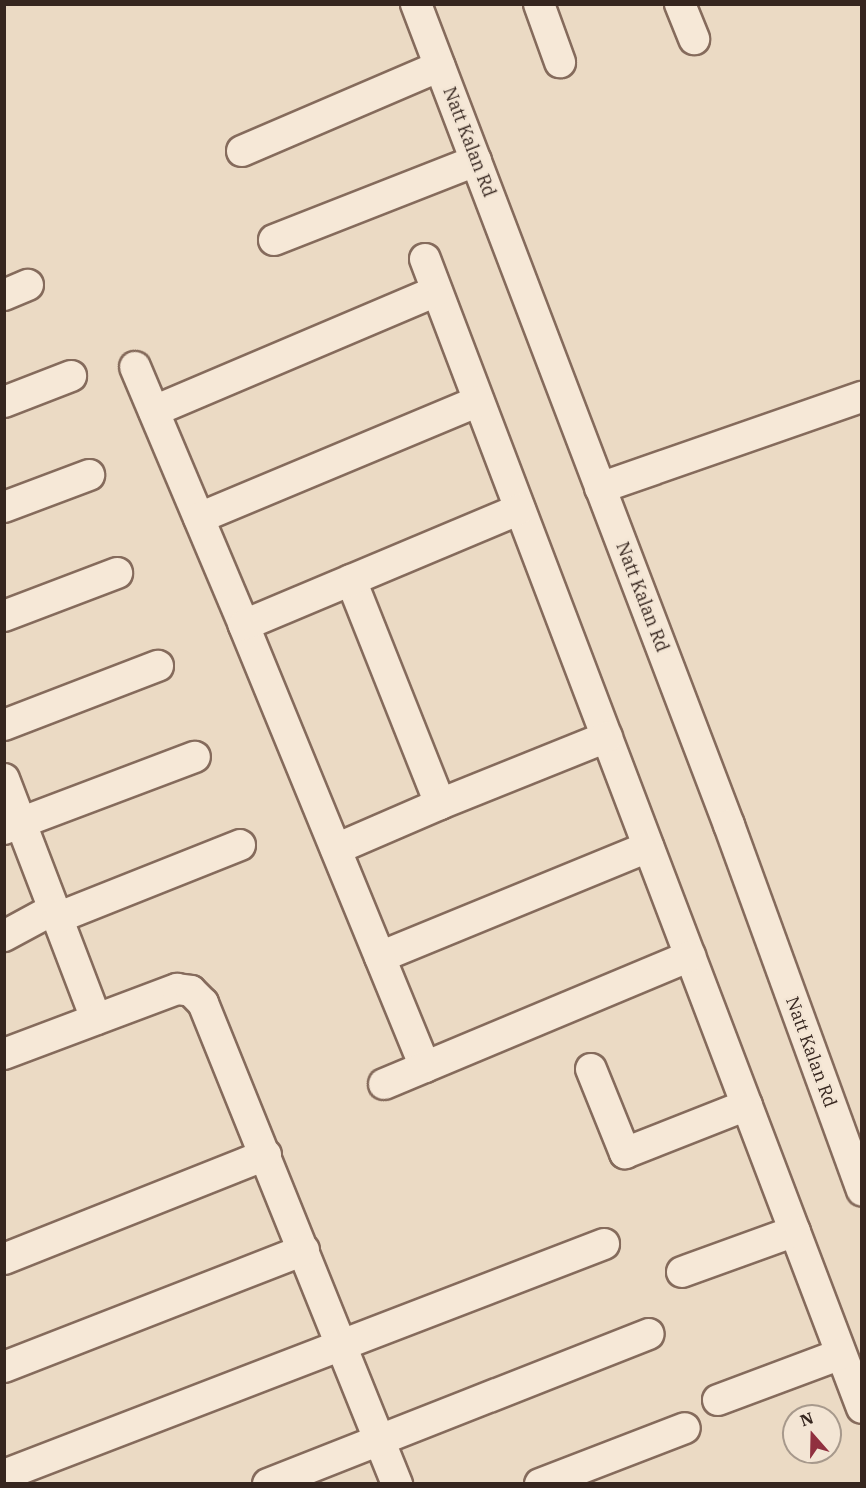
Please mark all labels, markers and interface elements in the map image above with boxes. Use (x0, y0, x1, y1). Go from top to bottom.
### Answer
street label: Natt Kalan Rd (438, 84, 500, 200)
street label: Natt Kalan Rd (611, 539, 673, 655)
street label: Natt Kalan Rd (781, 994, 841, 1110)
north arrow (782, 1404, 842, 1464)
text: N (797, 1407, 816, 1431)

